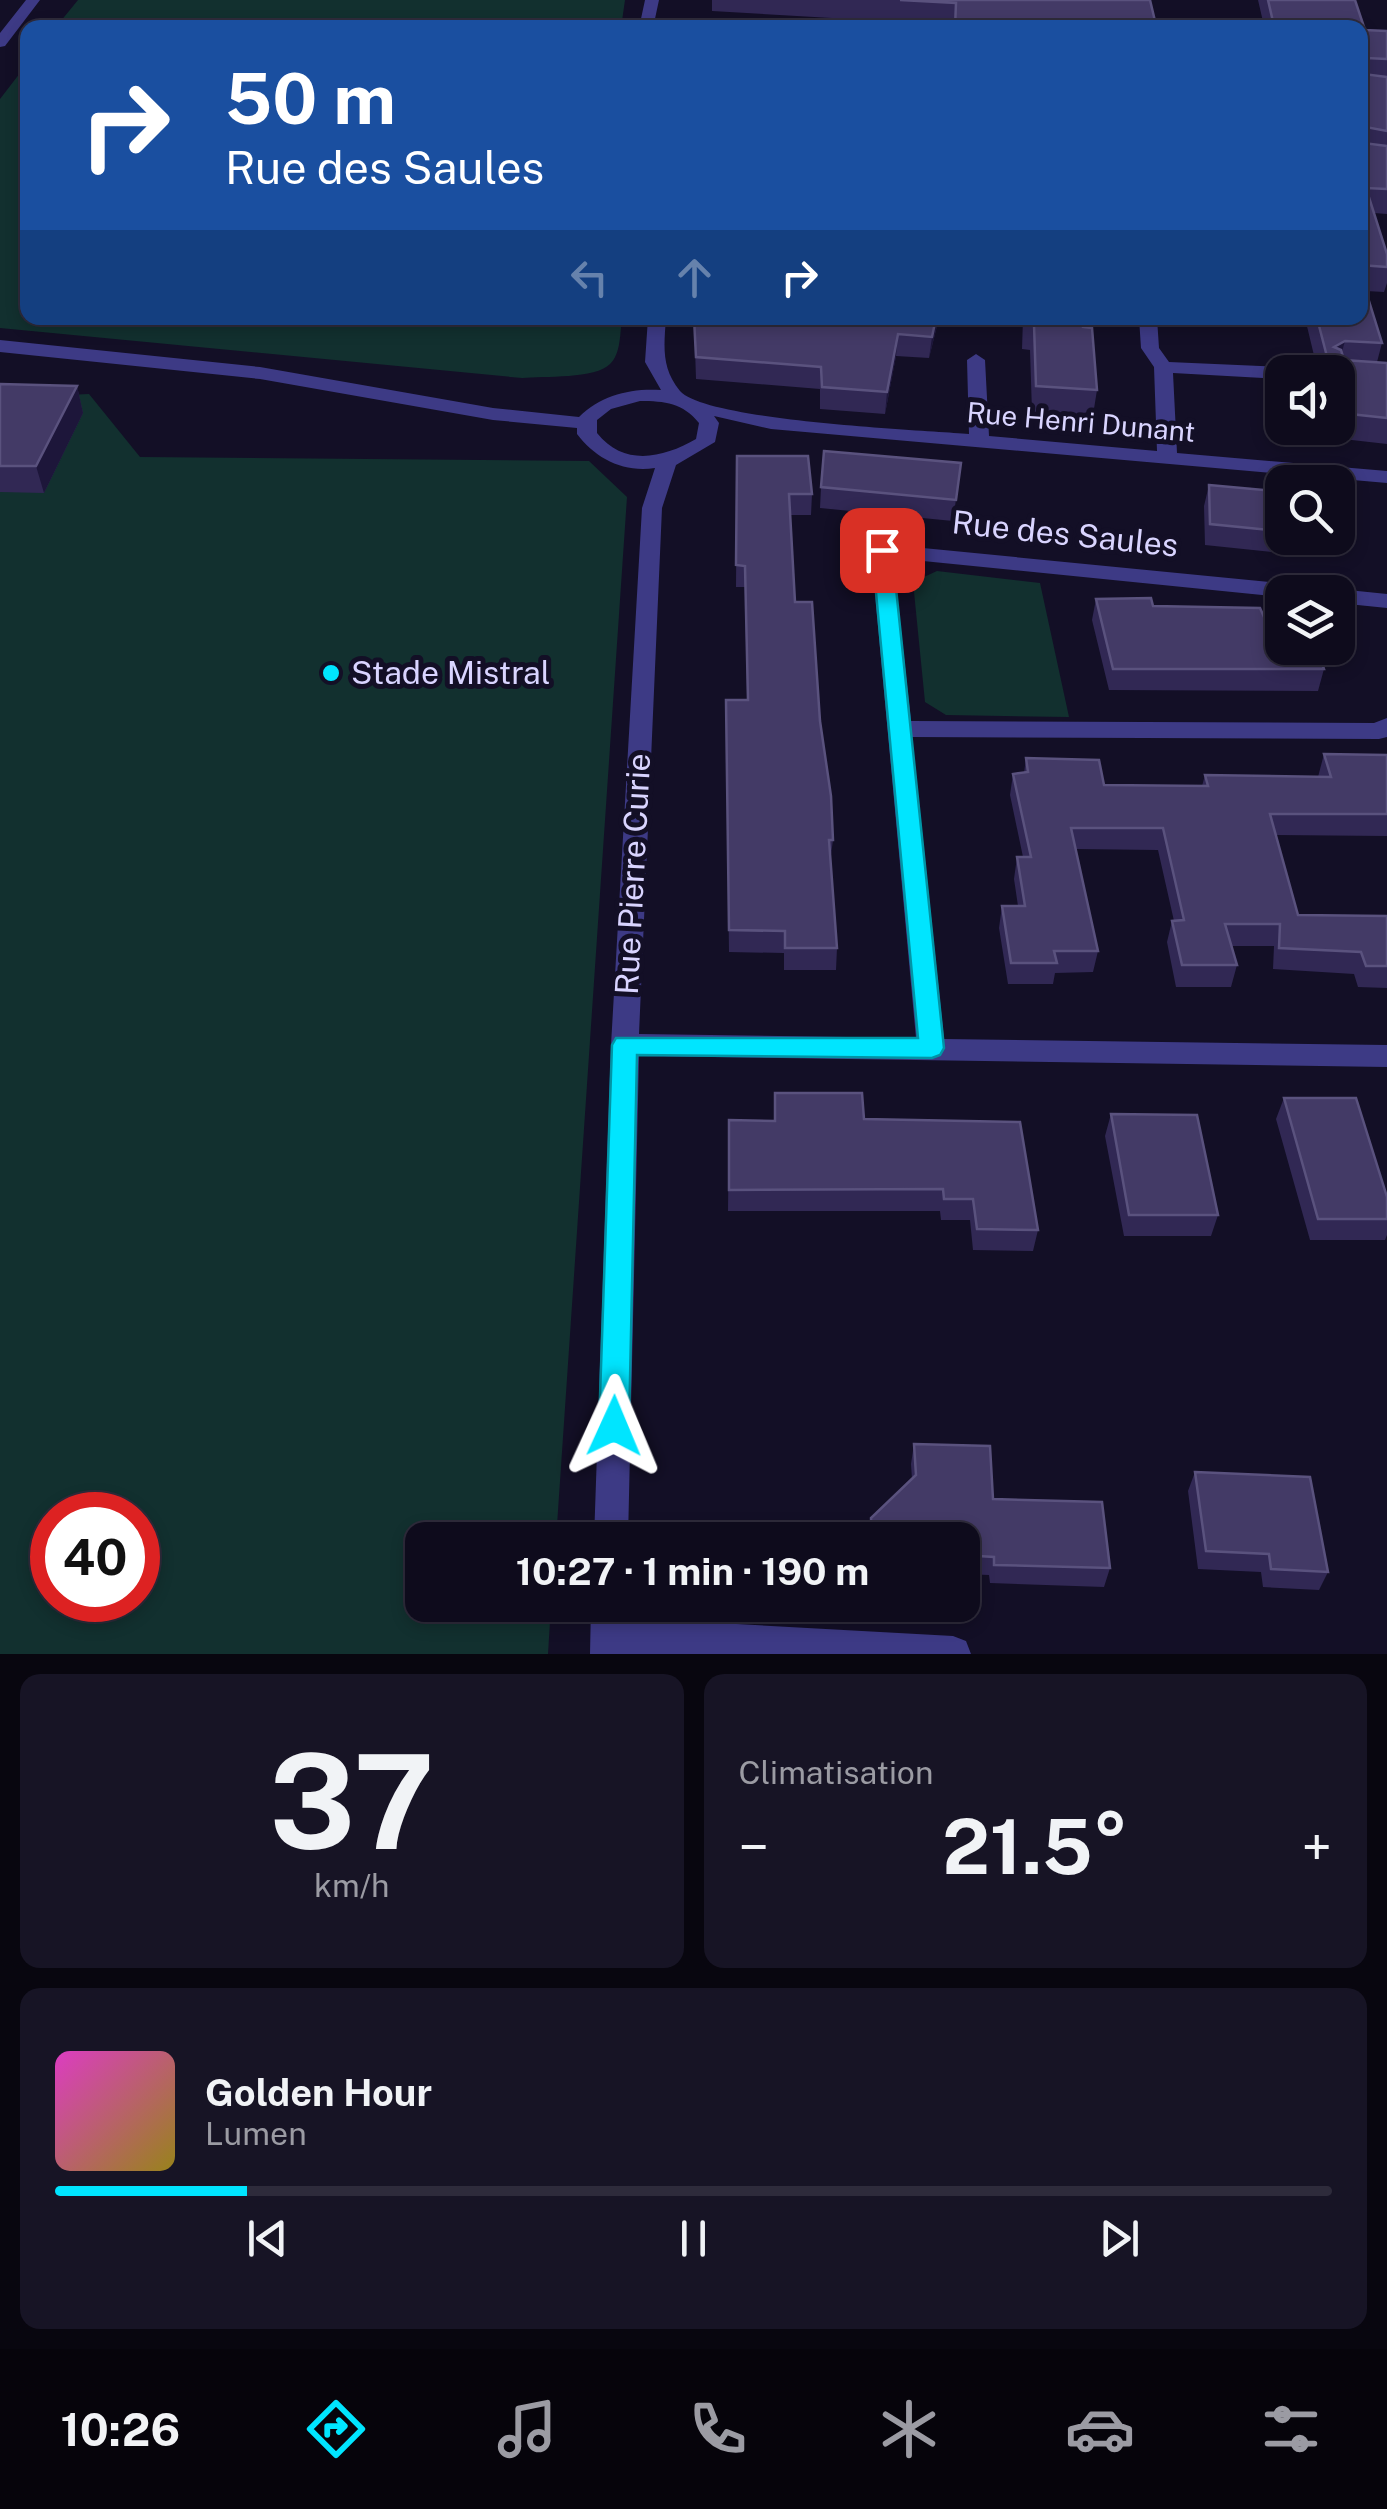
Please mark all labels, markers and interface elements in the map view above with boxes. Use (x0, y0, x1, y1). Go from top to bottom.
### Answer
text: 50 m (225, 57, 396, 140)
icon: right (60, 60, 190, 190)
text: Rue des Saules (225, 141, 544, 194)
icon: left (562, 250, 617, 305)
icon: ahead (667, 250, 722, 305)
icon: right (772, 250, 827, 305)
map controls (1265, 355, 1355, 665)
button: sound (1265, 355, 1355, 445)
street label: Rue Henri Dunant (965, 395, 1197, 448)
button: search (1265, 465, 1355, 555)
street label: Rue des Saules (950, 503, 1180, 564)
pin (840, 508, 925, 593)
icon: arrive (855, 523, 910, 578)
button: layers (1265, 575, 1355, 665)
place label: Stade Mistral (351, 654, 550, 691)
marker: Stade Mistral (320, 662, 342, 684)
street label: Rue Pierre Curie (608, 752, 657, 996)
position arrow (562, 1374, 666, 1478)
speed limit sign: 40 (30, 1492, 160, 1622)
text: 10:27 · 1 min · 190 m (516, 1549, 869, 1594)
text: 37 (269, 1726, 435, 1878)
text: Climatisation (739, 1754, 933, 1791)
text: 21.5° (942, 1803, 1128, 1891)
text: − (739, 1815, 769, 1879)
text: + (1302, 1815, 1332, 1879)
text: km/h (314, 1867, 389, 1904)
text: Golden Hour (205, 2070, 432, 2115)
text: Lumen (205, 2115, 307, 2152)
icon: previous (240, 2211, 295, 2266)
icon: pause (666, 2211, 721, 2266)
icon: next (1092, 2211, 1147, 2266)
icon: directions (301, 2394, 371, 2464)
icon: music (492, 2394, 562, 2464)
icon: phone (683, 2394, 753, 2464)
icon: climate (874, 2394, 944, 2464)
icon: car (1065, 2394, 1135, 2464)
icon: filters (1256, 2394, 1326, 2464)
text: 10:26 (61, 2403, 180, 2456)

